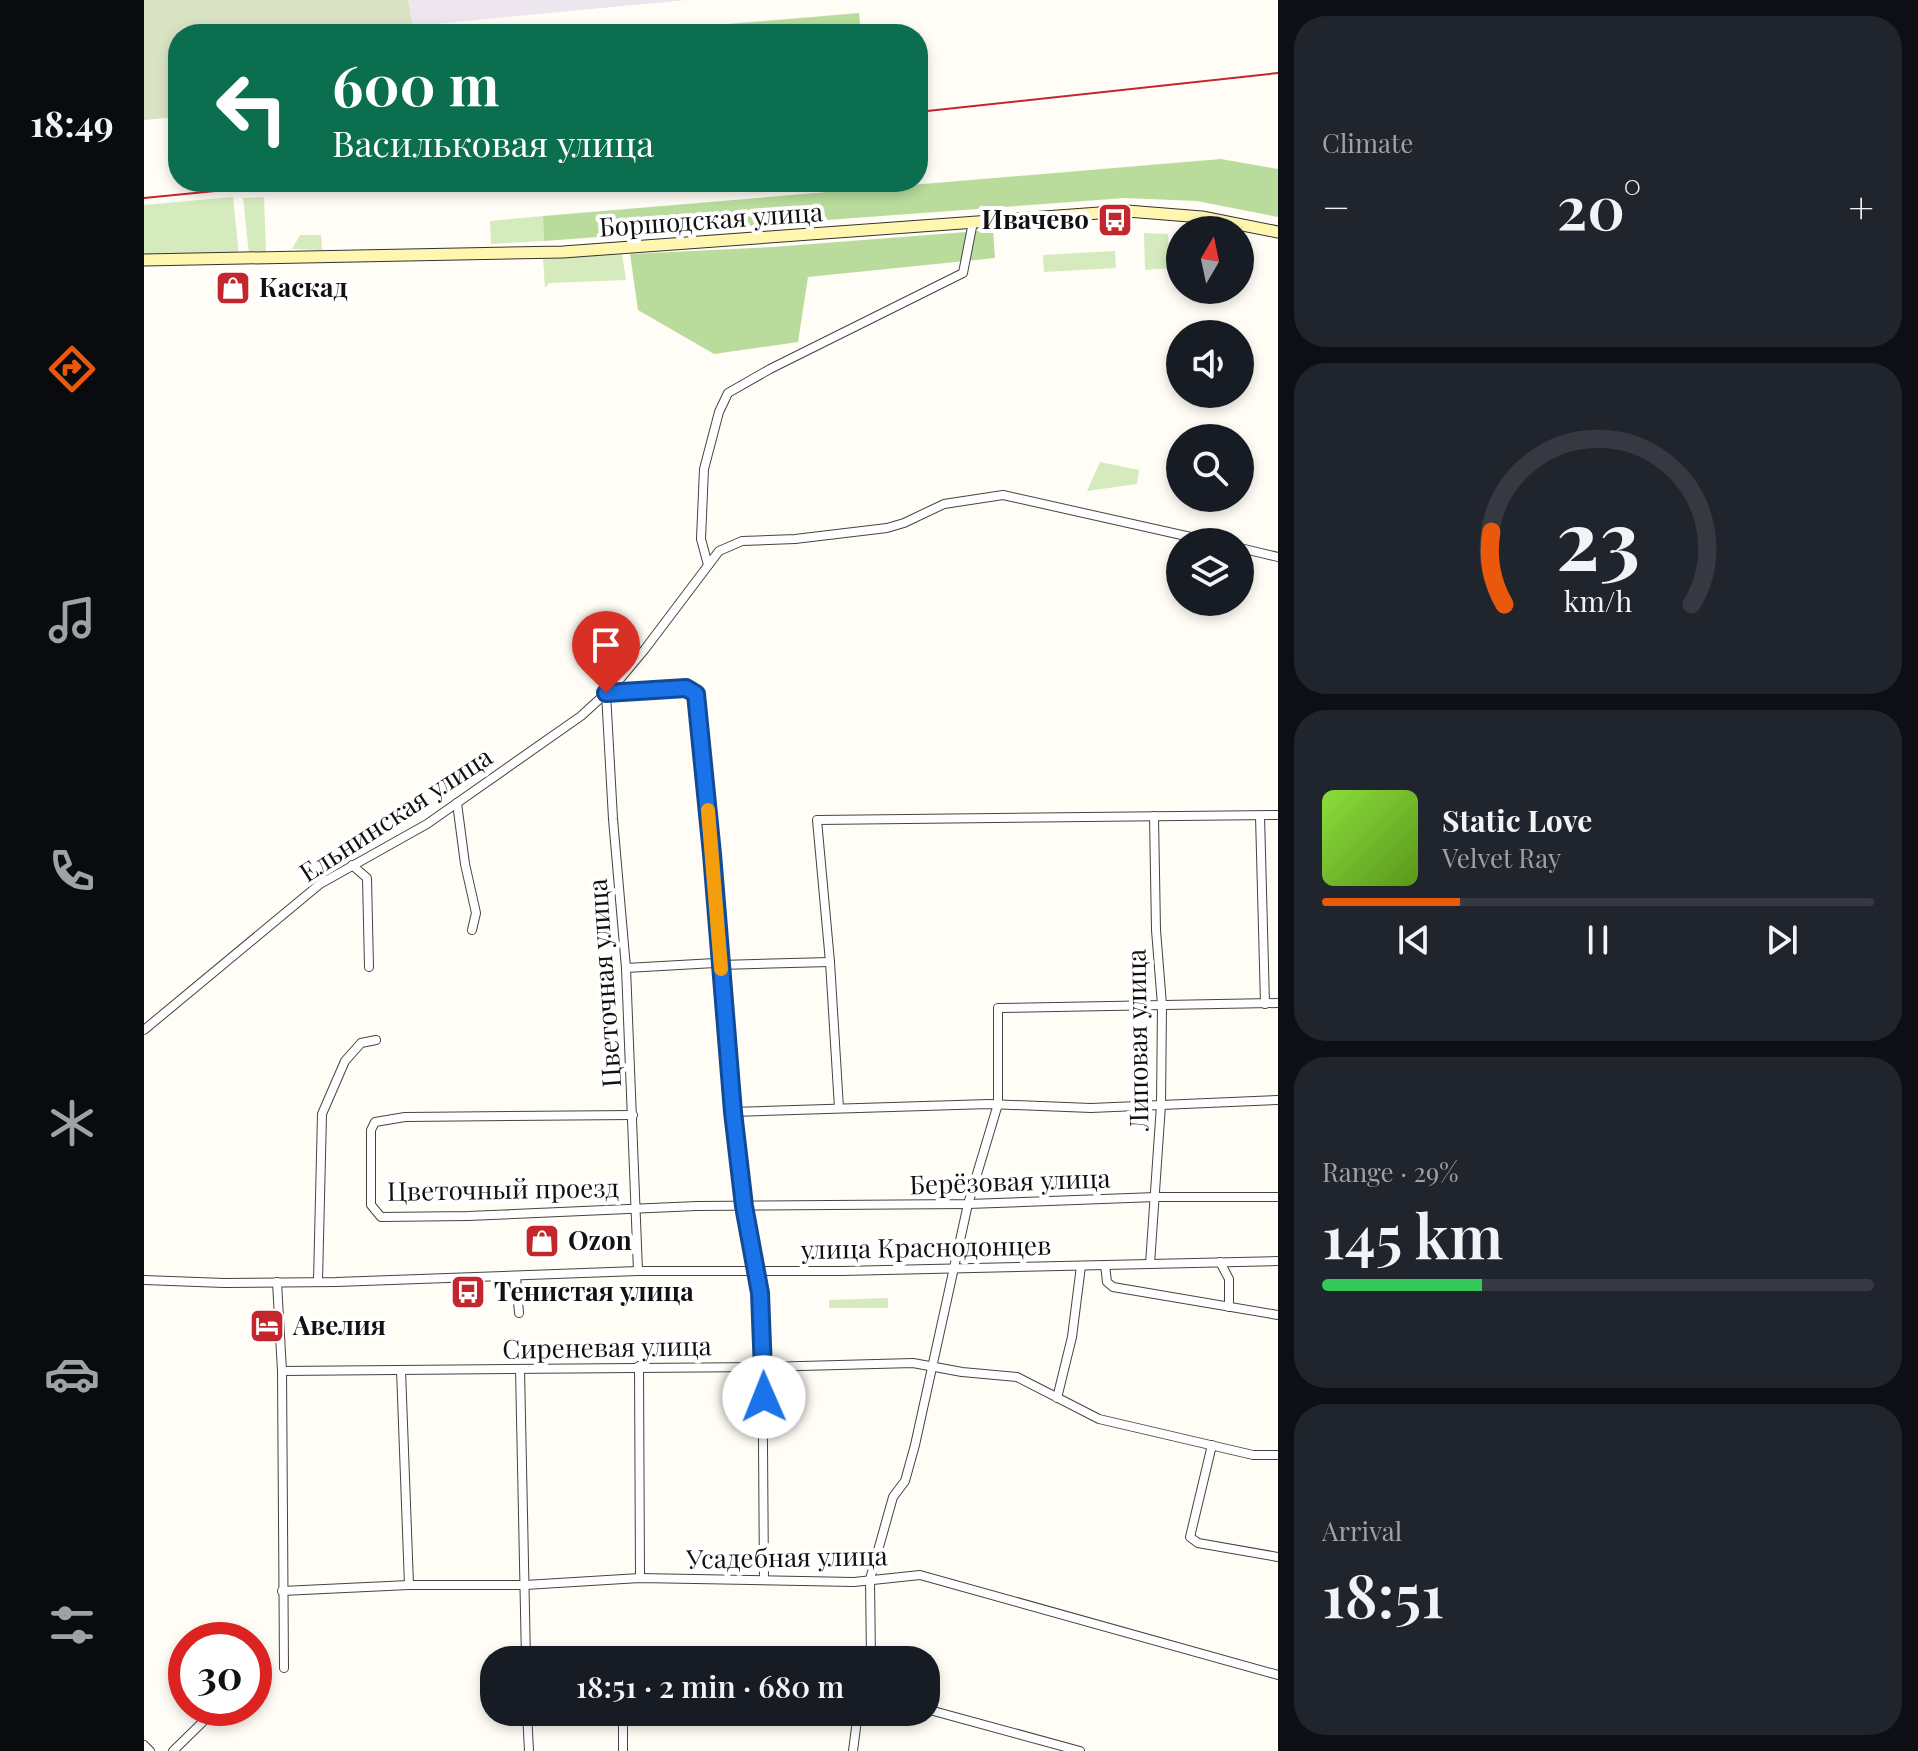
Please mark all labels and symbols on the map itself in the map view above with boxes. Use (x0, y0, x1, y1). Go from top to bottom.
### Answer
street label: Боршодская улица (598, 193, 824, 244)
place label: Ивачево (982, 201, 1089, 236)
bus stop icon: Ивачево (1096, 201, 1134, 239)
north arrow (1166, 216, 1254, 304)
shop icon: Каскад (214, 269, 252, 307)
place label: Каскад (259, 269, 348, 304)
pin (572, 611, 640, 693)
street label: Ельнинская улица (292, 738, 498, 889)
street label: Цветочная улица (579, 878, 628, 1089)
street label: Липовая улица (1117, 949, 1156, 1132)
street label: Берёзовая улица (909, 1160, 1111, 1201)
street label: Цветочный проезд (387, 1169, 620, 1208)
shop icon: Ozon (523, 1222, 561, 1260)
place label: Ozon (568, 1222, 632, 1257)
street label: улица Краснодонцев (799, 1227, 1052, 1266)
bus stop icon: Тенистая улица (449, 1273, 487, 1311)
place label: Тенистая улица (494, 1273, 694, 1308)
hotel icon: Авелия (248, 1307, 286, 1345)
place label: Авелия (292, 1307, 386, 1342)
street label: Сиреневая улица (502, 1327, 712, 1366)
position arrow (722, 1355, 806, 1439)
street label: Усадебная улица (685, 1537, 888, 1576)
speed limit sign: 30 (168, 1622, 272, 1726)

